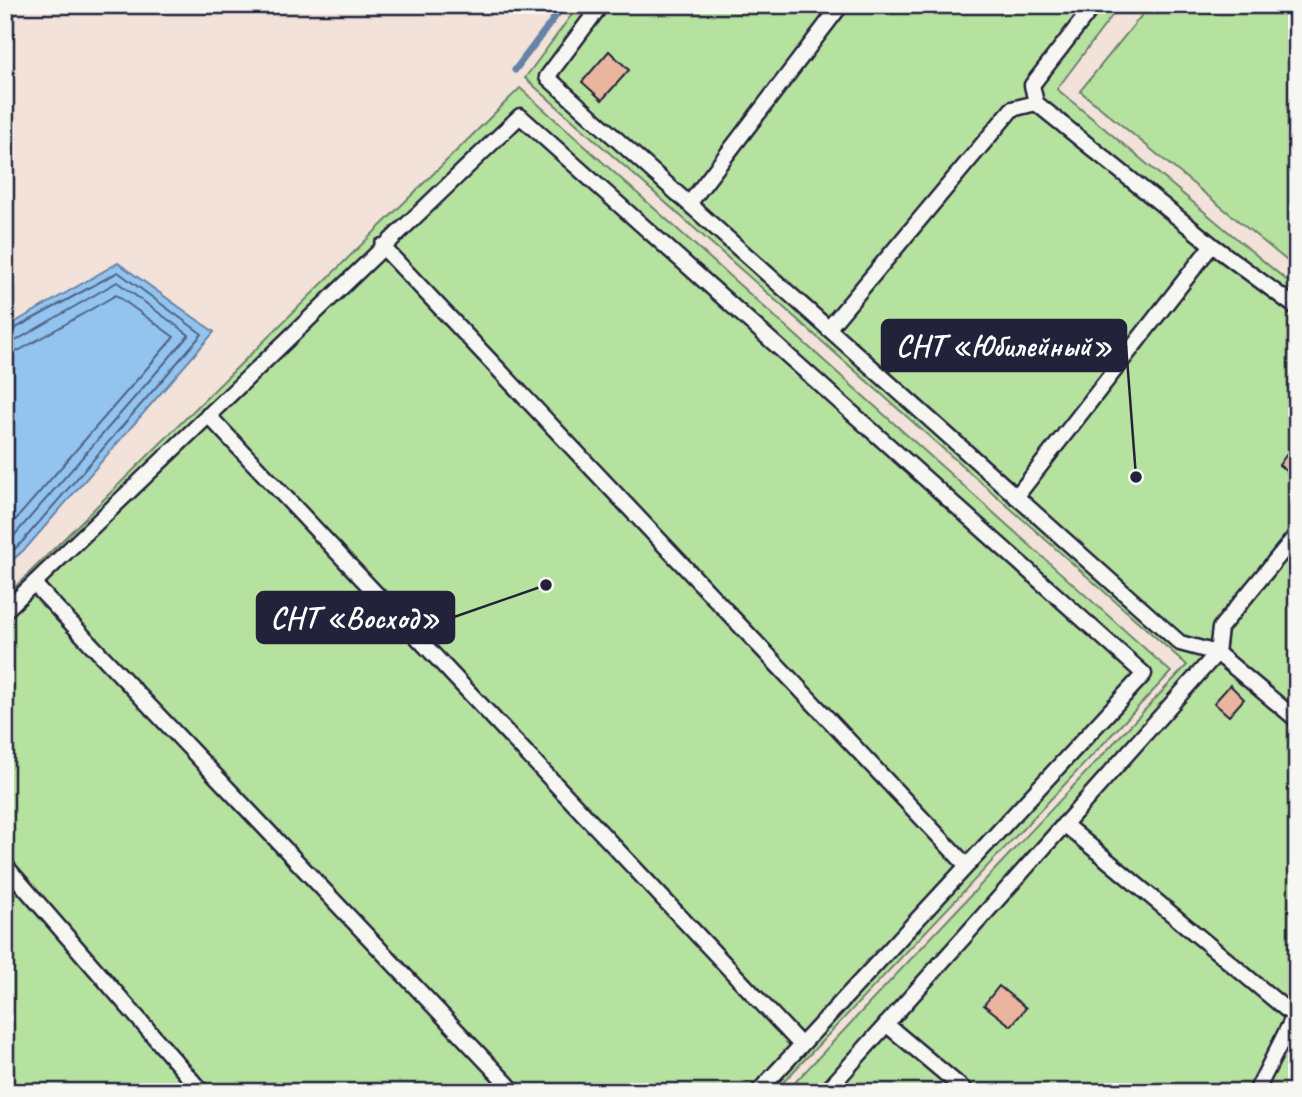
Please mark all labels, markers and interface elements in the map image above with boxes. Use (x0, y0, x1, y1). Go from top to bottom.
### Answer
callout: СНТ «Юбилейный» (882, 320, 1126, 371)
text: СНТ «Юбилейный» (896, 327, 1113, 365)
callout: СНТ «Восход» (257, 592, 454, 643)
text: СНТ «Восход» (270, 599, 440, 637)

